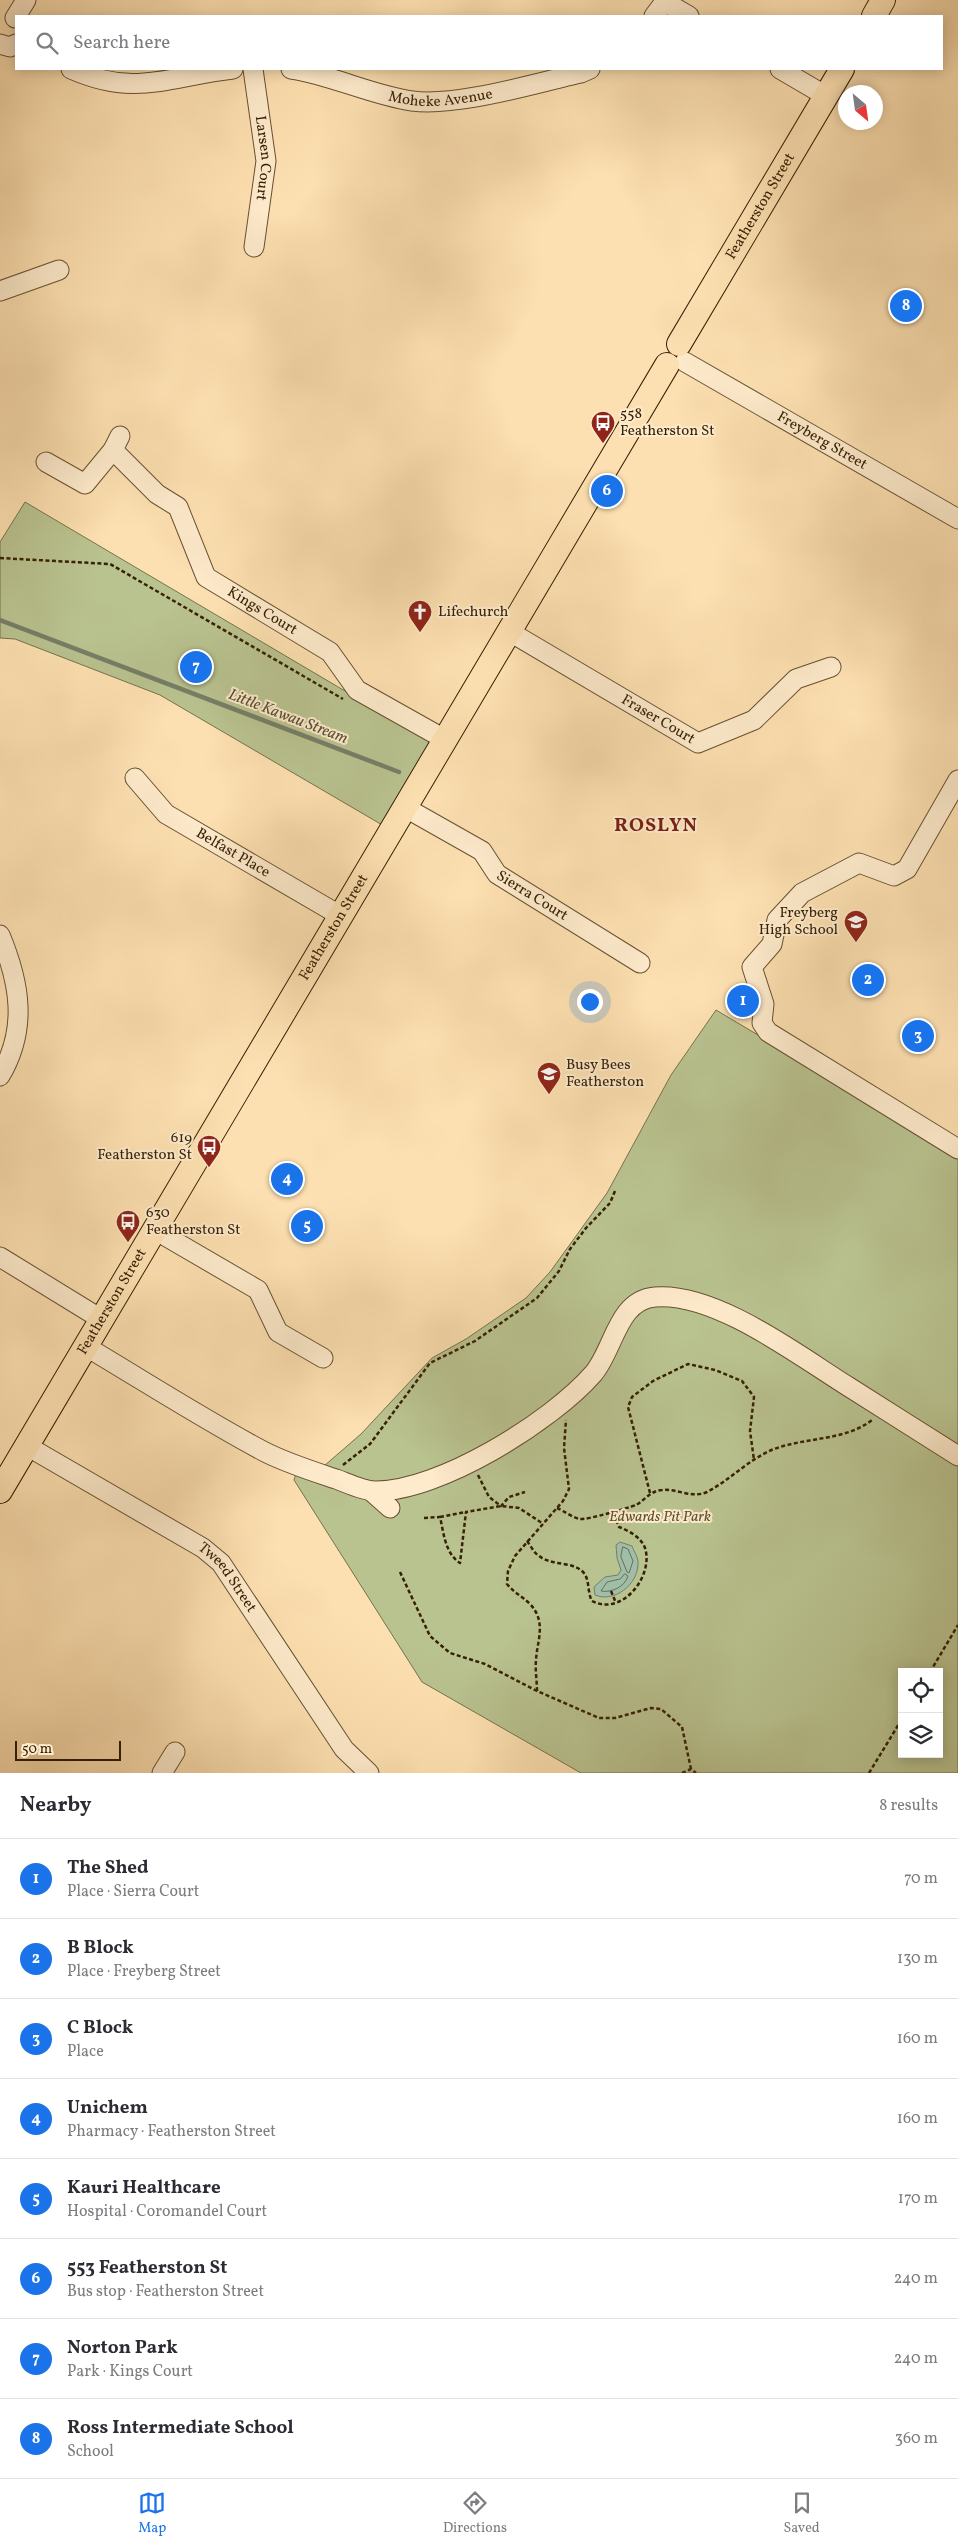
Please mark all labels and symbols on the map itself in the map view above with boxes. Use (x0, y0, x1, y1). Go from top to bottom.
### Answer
street label: Moheke Avenue (386, 84, 494, 112)
north arrow (838, 85, 883, 130)
street label: Larsen Court (249, 114, 277, 202)
street label: Featherston Street (721, 149, 800, 264)
pin: 8 (890, 287, 922, 325)
place label: 558 Featherston St (620, 404, 715, 442)
street label: Freyberg Street (773, 406, 871, 475)
bus stop icon: 558 Featherston St (590, 410, 616, 444)
pin: 6 (591, 472, 623, 510)
street label: Kings Court (223, 582, 301, 640)
church icon: Lifechurch (407, 599, 433, 633)
place label: Lifechurch (438, 602, 509, 623)
pin: 7 (180, 648, 212, 686)
water label: Little Kawau Stream (225, 684, 351, 750)
street label: Fraser Court (617, 689, 699, 749)
district label: ROSLYN (614, 812, 698, 840)
street label: Belfast Place (192, 823, 274, 883)
street label: Sierra Court (492, 866, 572, 926)
street label: Featherston Street (294, 870, 374, 985)
place label: Freyberg High School (759, 903, 838, 941)
school or university icon: Freyberg High School (843, 909, 869, 943)
pin: 2 (852, 961, 884, 999)
pin: 1 (727, 982, 759, 1020)
your location (577, 989, 603, 1015)
pin: 3 (902, 1017, 934, 1055)
place label: Busy Bees Featherston (566, 1055, 644, 1093)
school or university icon: Busy Bees Featherston (536, 1061, 562, 1095)
place label: 619 Featherston St (97, 1128, 192, 1166)
bus stop icon: 619 Featherston St (196, 1134, 222, 1168)
pin: 4 (271, 1160, 303, 1198)
place label: 630 Featherston St (146, 1203, 241, 1241)
pin: 5 (291, 1207, 323, 1245)
bus stop icon: 630 Featherston St (115, 1209, 141, 1243)
street label: Featherston Street (72, 1245, 152, 1359)
park label: Edwards Pit Park (609, 1507, 711, 1528)
street label: Tweed Street (193, 1538, 261, 1617)
scale bar (15, 1738, 121, 1761)

